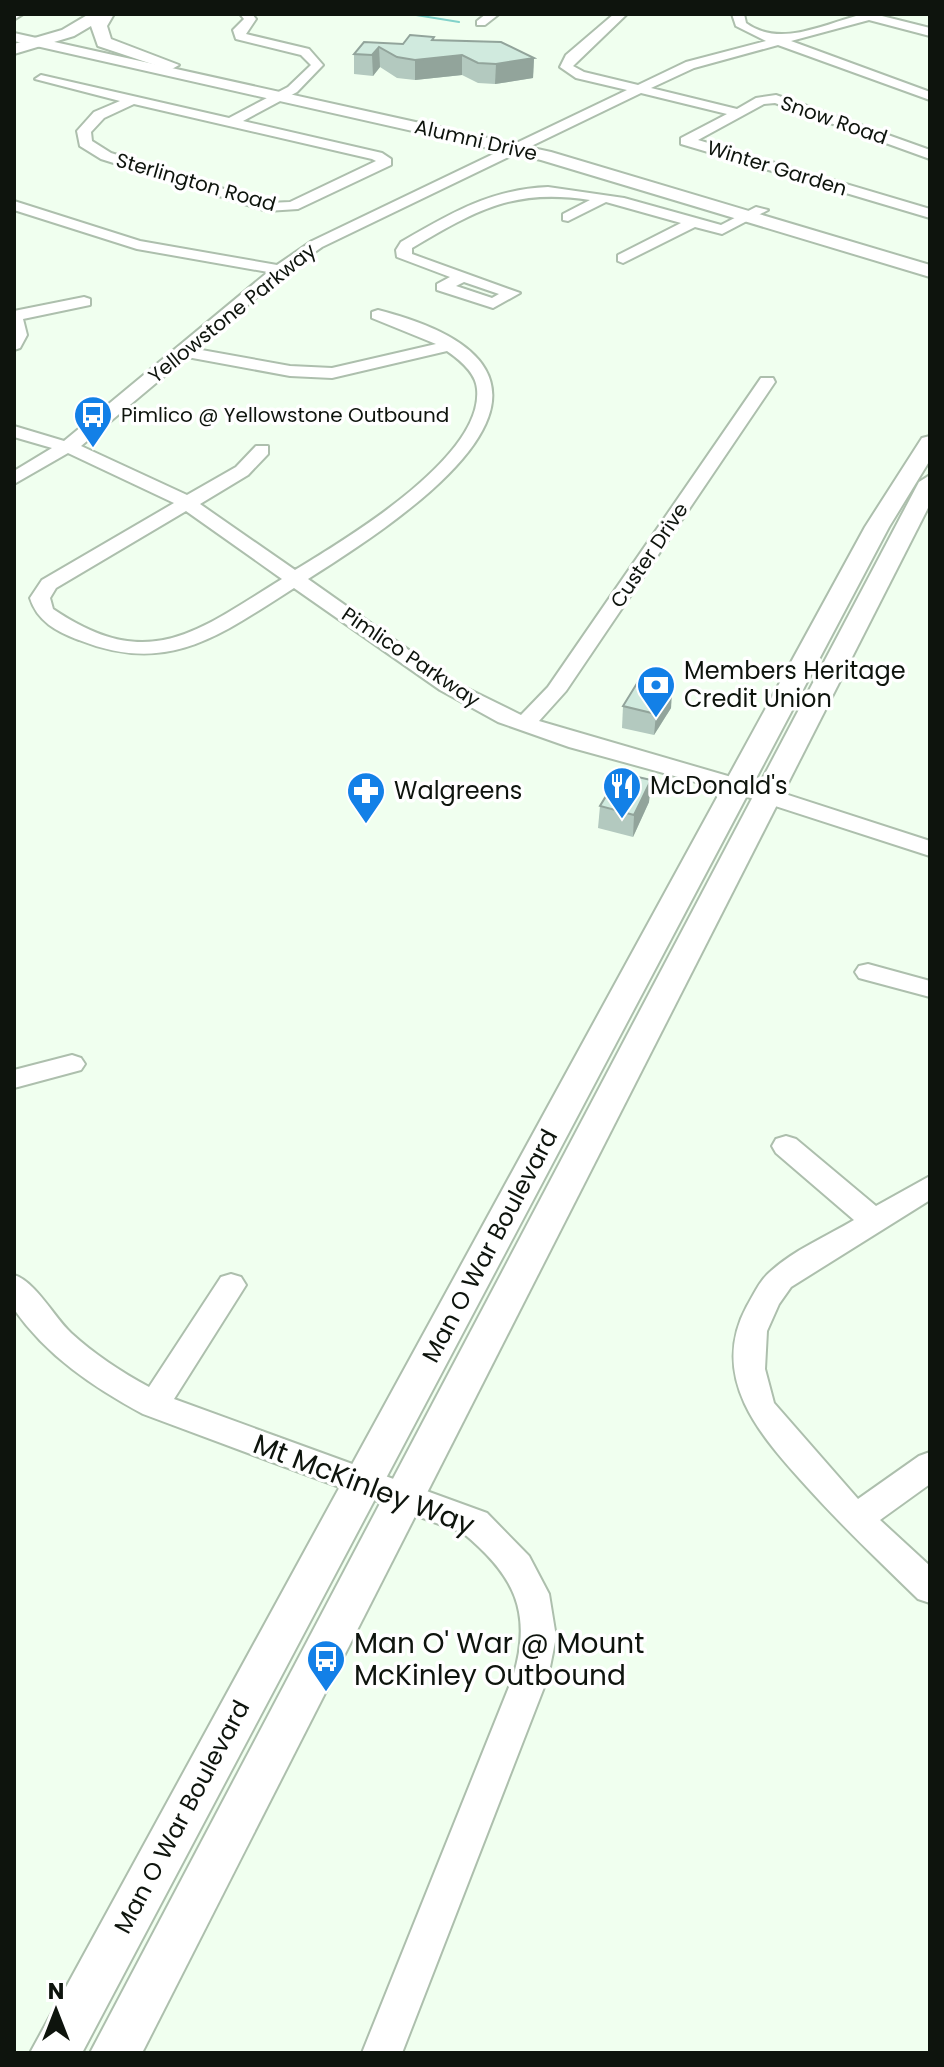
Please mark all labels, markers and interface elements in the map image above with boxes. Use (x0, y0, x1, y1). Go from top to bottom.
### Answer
street label: Snow Road (777, 89, 891, 151)
street label: Alumni Drive (412, 112, 540, 168)
street label: Winter Garden (704, 133, 850, 203)
street label: Sterlington Road (113, 146, 279, 218)
street label: Yellowstone Parkway (142, 237, 322, 389)
bus stop icon: Pimlico @ Yellowstone Outbound (72, 394, 114, 449)
place label: Pimlico @ Yellowstone Outbound (121, 401, 449, 429)
street label: Custer Drive (603, 497, 695, 613)
street label: Pimlico Parkway (336, 600, 486, 714)
place label: Members Heritage Credit Union (684, 654, 906, 715)
bank icon: Members Heritage Credit Union (635, 664, 677, 719)
restaurant icon: McDonald's (601, 765, 643, 820)
place label: McDonald's (650, 769, 788, 802)
pharmacy icon: Walgreens (345, 770, 387, 825)
place label: Walgreens (394, 774, 522, 807)
street label: Man O War Boulevard (414, 1123, 565, 1368)
street label: Mt McKinley Way (248, 1424, 480, 1545)
place label: Man O' War @ Mount McKinley Outbound (354, 1624, 644, 1695)
bus stop icon: Man O' War @ Mount McKinley Outbound (305, 1638, 347, 1693)
street label: Man O War Boulevard (106, 1694, 257, 1939)
north arrow (16, 1971, 96, 2051)
text: N (48, 1976, 64, 2007)

